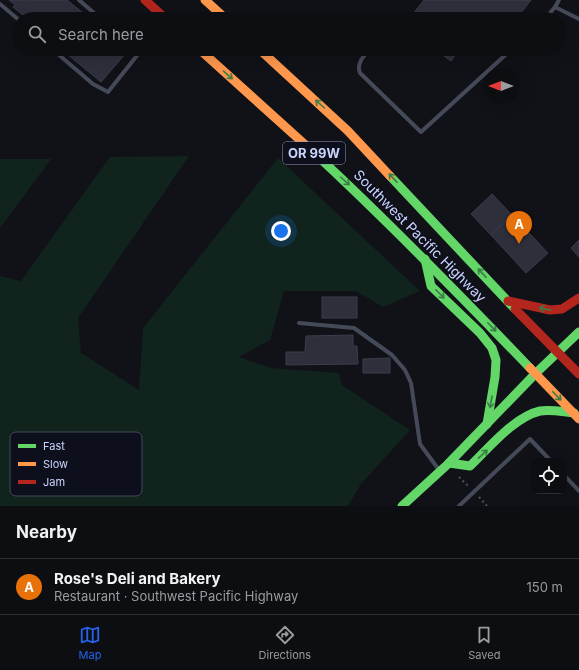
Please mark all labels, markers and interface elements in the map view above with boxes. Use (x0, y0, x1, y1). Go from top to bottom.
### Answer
search box (12, 12, 567, 56)
icon: search (26, 23, 48, 45)
text: Search here (58, 25, 144, 44)
north arrow (483, 68, 519, 104)
one-way arrow (223, 71, 233, 80)
one-way arrow (314, 100, 325, 109)
road number: OR 99W (283, 142, 345, 164)
street label: Southwest Pacific Highway (351, 166, 490, 305)
one-way arrow (388, 173, 397, 183)
one-way arrow (340, 177, 350, 186)
pin: A (506, 211, 532, 244)
your location (271, 221, 291, 241)
one-way arrow (477, 268, 486, 278)
one-way arrow (435, 289, 445, 299)
one-way arrow (539, 305, 552, 313)
one-way arrow (487, 322, 496, 332)
one-way arrow (553, 391, 562, 401)
one-way arrow (487, 395, 495, 408)
legend (10, 432, 142, 496)
text: Fast (43, 439, 65, 453)
one-way arrow (478, 449, 488, 458)
text: Slow (43, 457, 68, 471)
map controls (531, 458, 567, 494)
button: locate (531, 458, 567, 494)
text: Jam (43, 475, 65, 489)
text: Nearby (16, 522, 77, 542)
text: Rose's Deli and Bakery (54, 569, 221, 588)
text: A (24, 579, 34, 595)
text: 150 m (527, 579, 563, 595)
text: Restaurant · Southwest Pacific Highway (54, 588, 298, 604)
tab: Map (79, 624, 101, 662)
tab: Directions (259, 624, 311, 662)
tab: Saved (468, 624, 500, 662)

